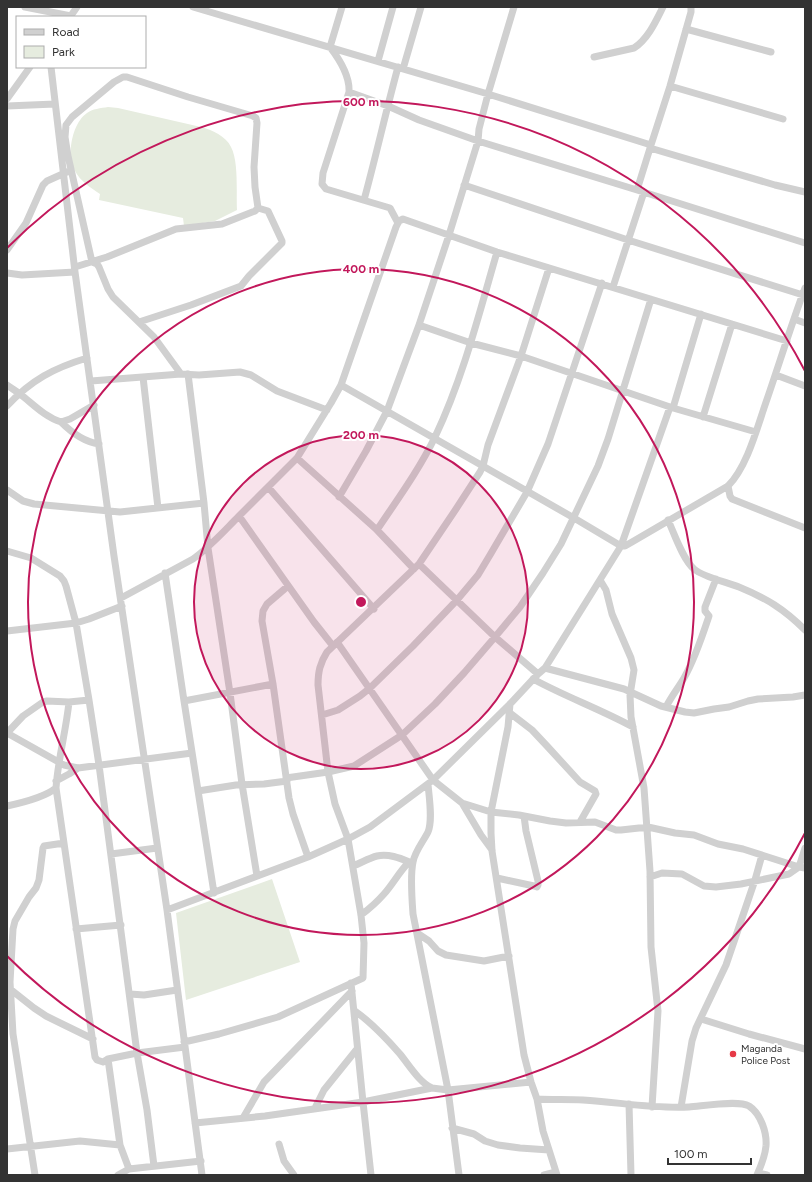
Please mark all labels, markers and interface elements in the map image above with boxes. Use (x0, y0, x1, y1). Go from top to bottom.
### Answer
legend (16, 16, 146, 68)
text: Road (52, 25, 80, 39)
text: Park (52, 45, 75, 59)
text: 600 m (343, 95, 379, 109)
text: 400 m (343, 262, 379, 276)
text: 200 m (343, 428, 379, 442)
centre of rings (354, 595, 368, 609)
place label: Maganda Police Post (741, 1042, 790, 1067)
marker: Maganda Police Post (728, 1049, 738, 1059)
scale bar (668, 1140, 751, 1166)
text: 100 m (674, 1147, 708, 1161)

